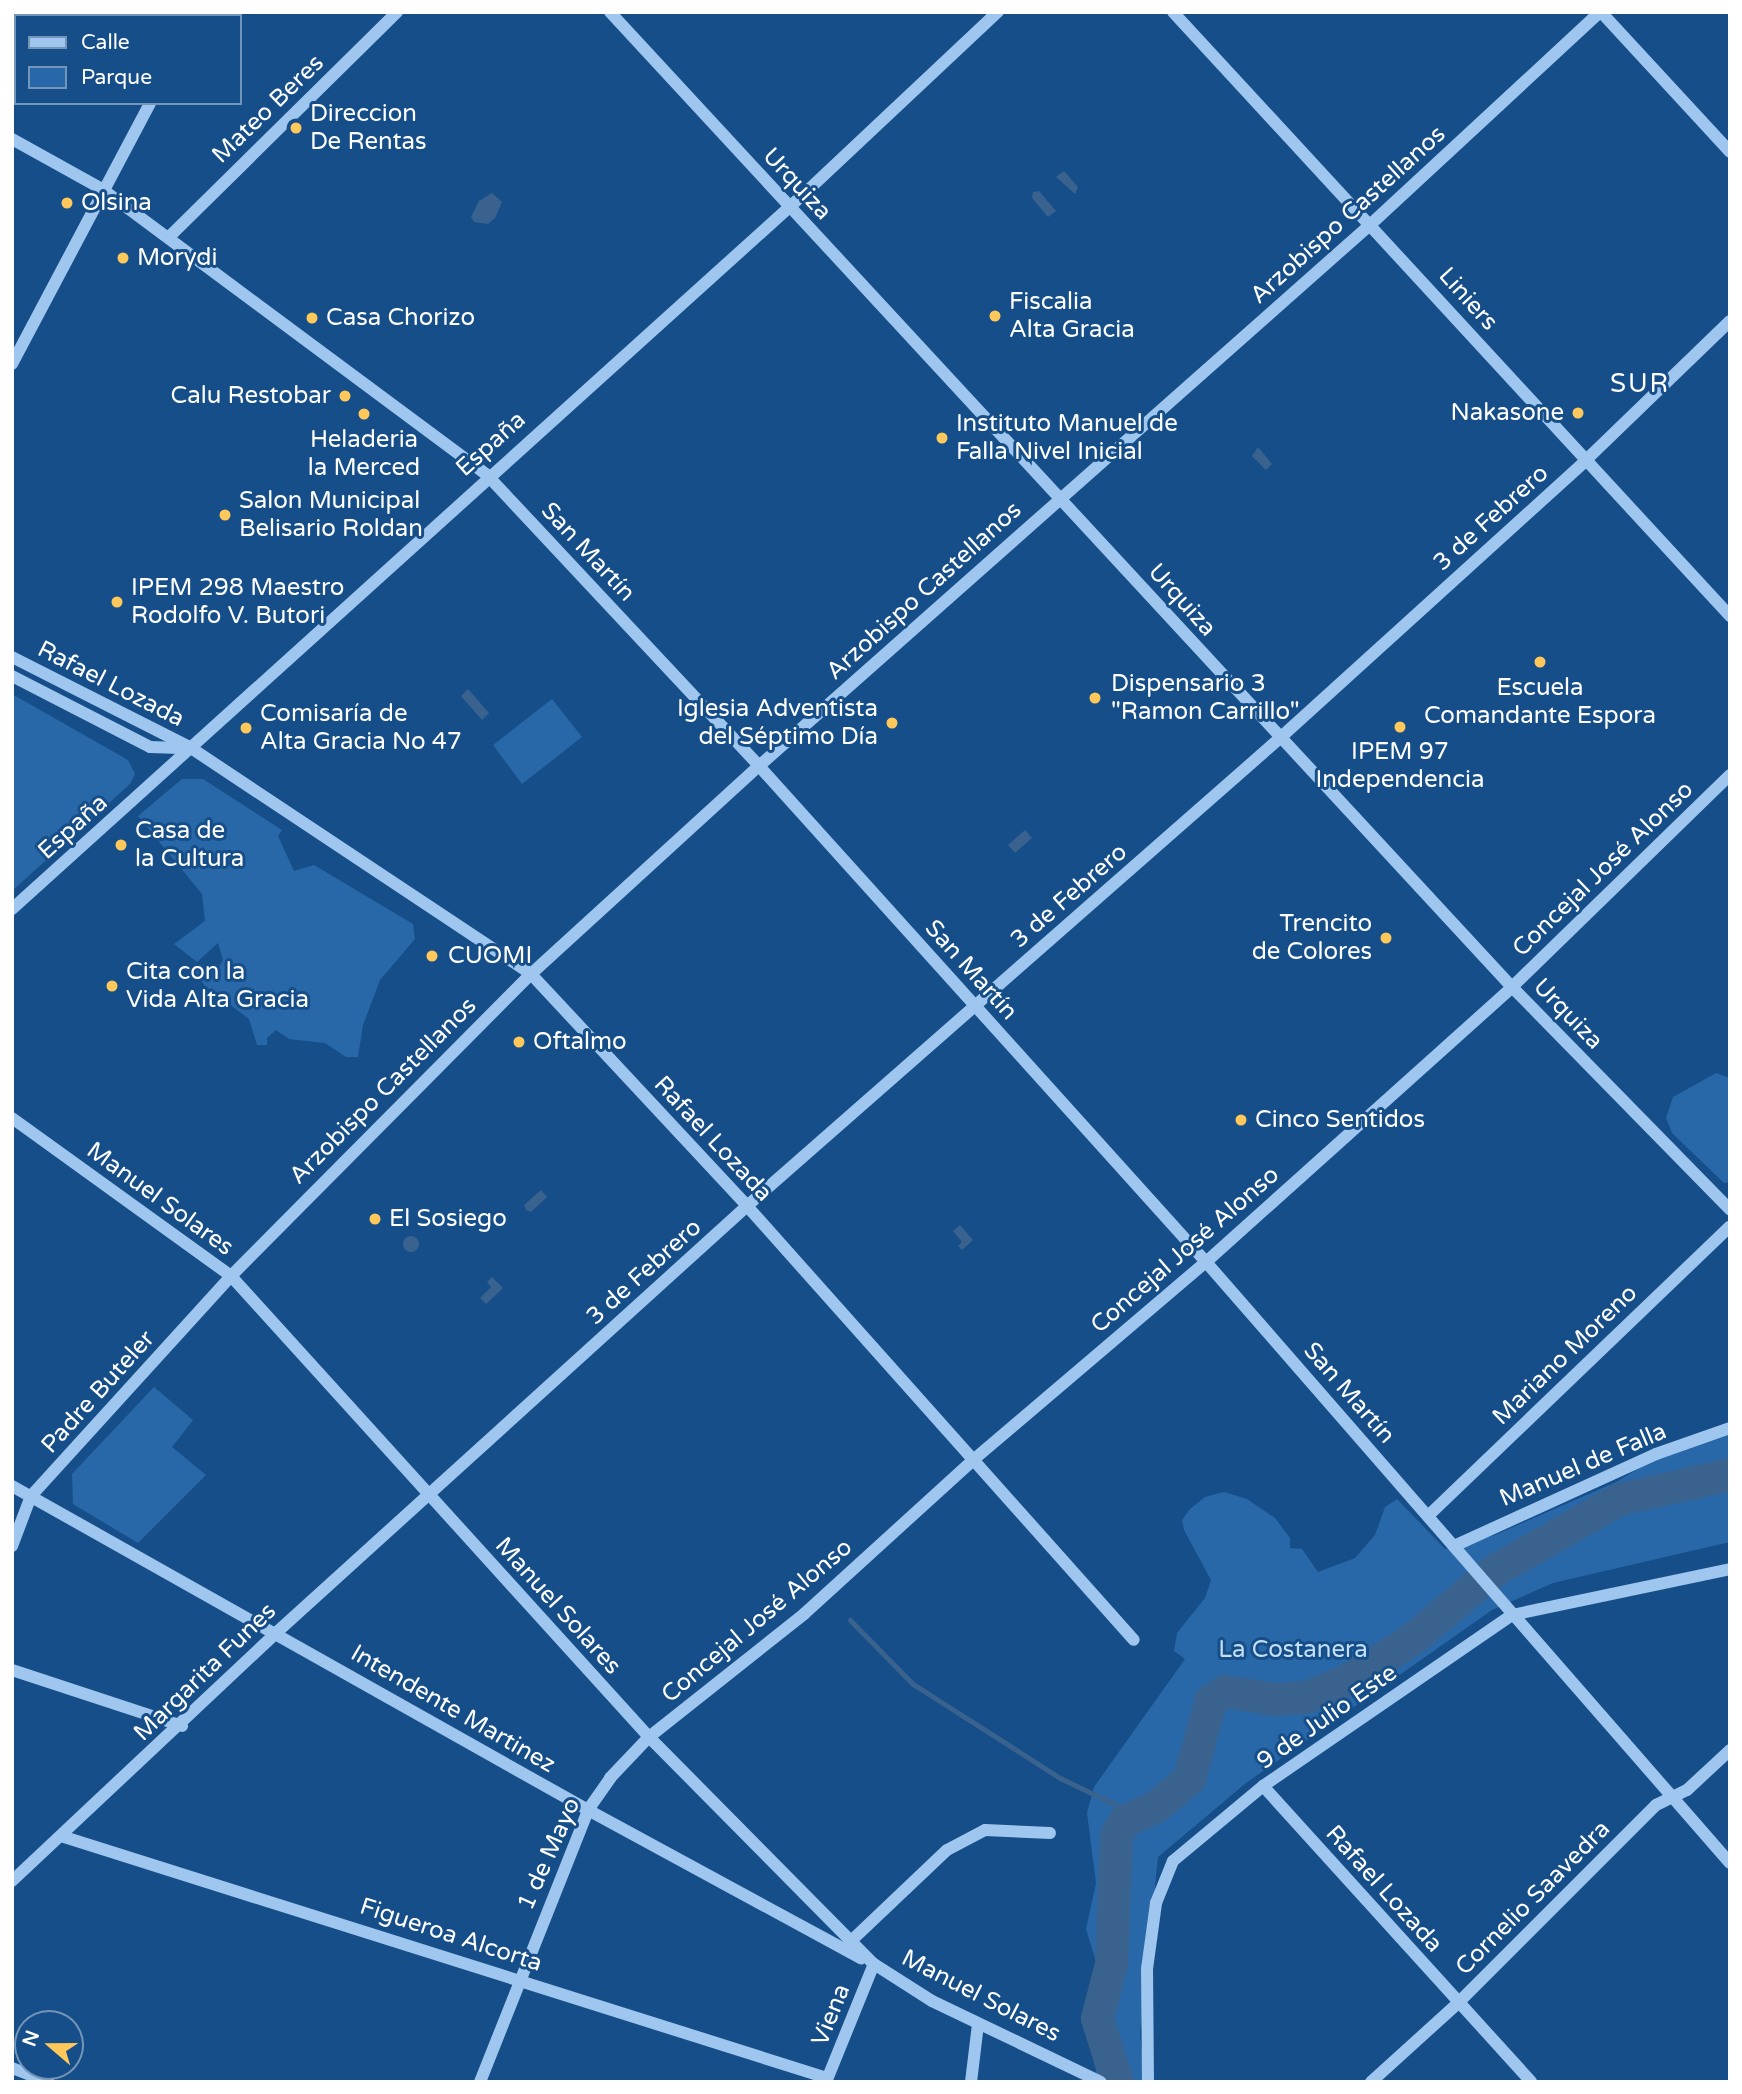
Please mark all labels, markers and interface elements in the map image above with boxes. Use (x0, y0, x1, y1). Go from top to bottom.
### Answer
legend (14, 14, 242, 105)
text: Calle (81, 30, 130, 55)
street label: Mateo Beres (206, 49, 330, 169)
text: Parque (81, 65, 152, 90)
place label: Direccion De Rentas (310, 100, 427, 156)
marker: Direccion De Rentas (288, 120, 304, 136)
street label: Arzobispo Castellanos (1245, 120, 1451, 310)
street label: Urquiza (757, 142, 837, 226)
place label: Olsina (81, 189, 152, 217)
marker: Olsina (59, 195, 75, 211)
place label: Morydi (137, 244, 217, 272)
marker: Morydi (115, 250, 131, 266)
street label: Liniers (1432, 262, 1504, 336)
place label: Fiscalia Alta Gracia (1009, 288, 1135, 344)
place label: Casa Chorizo (326, 304, 475, 332)
marker: Fiscalia Alta Gracia (987, 308, 1003, 324)
marker: Casa Chorizo (304, 310, 320, 326)
district label: SUR (1610, 368, 1670, 400)
place label: Calu Restobar (170, 382, 331, 410)
marker: Calu Restobar (337, 388, 353, 404)
place label: Nakasone (1451, 399, 1564, 427)
street label: España (450, 405, 532, 483)
marker: Nakasone (1570, 405, 1586, 421)
marker: Heladeria la Merced (356, 406, 372, 422)
place label: Instituto Manuel de Falla Nivel Inicial (956, 410, 1178, 466)
place label: Heladeria la Merced (308, 426, 420, 482)
marker: Instituto Manuel de Falla Nivel Inicial (934, 430, 950, 446)
street label: 3 de Febrero (1428, 459, 1554, 577)
place label: Salon Municipal Belisario Roldan (239, 487, 423, 543)
street label: Arzobispo Castellanos (821, 496, 1027, 686)
street label: San Martín (535, 497, 641, 607)
marker: Salon Municipal Belisario Roldan (217, 507, 233, 523)
street label: Urquiza (1142, 558, 1222, 642)
place label: IPEM 298 Maestro Rodolfo V. Butori (131, 574, 344, 630)
marker: IPEM 298 Maestro Rodolfo V. Butori (109, 594, 125, 610)
street label: Rafael Lozada (33, 635, 189, 733)
marker: Escuela Comandante Espora (1532, 654, 1548, 670)
place label: Dispensario 3 "Ramon Carrillo" (1111, 670, 1300, 726)
place label: Escuela Comandante Espora (1424, 674, 1656, 730)
marker: Dispensario 3 "Ramon Carrillo" (1085, 688, 1105, 708)
place label: Iglesia Adventista del Séptimo Día (677, 695, 878, 751)
place label: Comisaría de Alta Gracia No 47 (260, 700, 462, 756)
marker: Iglesia Adventista del Séptimo Día (884, 715, 900, 731)
marker: IPEM 97 Independencia (1392, 719, 1408, 735)
marker: Comisaría de Alta Gracia No 47 (238, 720, 254, 736)
place label: IPEM 97 Independencia (1316, 738, 1484, 794)
street label: Concejal José Alonso (1507, 775, 1699, 963)
street label: España (32, 788, 114, 866)
place label: Casa de la Cultura (135, 817, 244, 873)
marker: Casa de la Cultura (113, 837, 129, 853)
street label: 3 de Febrero (1005, 838, 1133, 954)
place label: Trencito de Colores (1252, 910, 1372, 966)
street label: San Martín (919, 914, 1023, 1026)
marker: Trencito de Colores (1378, 930, 1394, 946)
place label: CUOMI (448, 942, 532, 970)
marker: CUOMI (422, 946, 442, 966)
place label: Cita con la Vida Alta Gracia (126, 958, 309, 1014)
street label: Urquiza (1527, 972, 1609, 1056)
marker: Cita con la Vida Alta Gracia (104, 978, 120, 994)
street label: Arzobispo Castellanos (284, 992, 482, 1190)
place label: Oftalmo (533, 1028, 627, 1056)
marker: Oftalmo (511, 1034, 527, 1050)
street label: Rafael Lozada (648, 1070, 778, 1208)
place label: Cinco Sentidos (1255, 1106, 1425, 1134)
marker: Cinco Sentidos (1233, 1112, 1249, 1128)
street label: Manuel Solares (81, 1136, 239, 1262)
street label: Concejal José Alonso (1085, 1160, 1285, 1340)
place label: El Sosiego (389, 1205, 507, 1233)
marker: El Sosiego (367, 1211, 383, 1227)
street label: 3 de Febrero (581, 1213, 707, 1331)
street label: Mariano Moreno (1487, 1279, 1643, 1431)
street label: Padre Buteler (35, 1325, 161, 1459)
street label: San Martín (1297, 1336, 1401, 1450)
street label: Manuel de Falla (1495, 1417, 1671, 1513)
street label: Manuel Solares (489, 1532, 627, 1680)
street label: Concejal José Alonso (656, 1533, 858, 1709)
street label: Margarita Funes (128, 1597, 282, 1747)
park label: La Costanera (1218, 1636, 1368, 1664)
street label: Intendente Martinez (346, 1639, 560, 1779)
street label: 9 de Julio Este (1252, 1658, 1402, 1776)
street label: 1 de Mayo (511, 1793, 587, 1915)
street label: Cornelio Saavedra (1450, 1815, 1616, 1981)
street label: Rafael Lozada (1319, 1820, 1449, 1958)
street label: Figueroa Alcorta (356, 1892, 546, 1978)
street label: Manuel Solares (897, 1944, 1065, 2048)
street label: Viena (806, 1980, 856, 2050)
north arrow (14, 2010, 84, 2080)
text: N (18, 2028, 44, 2049)

